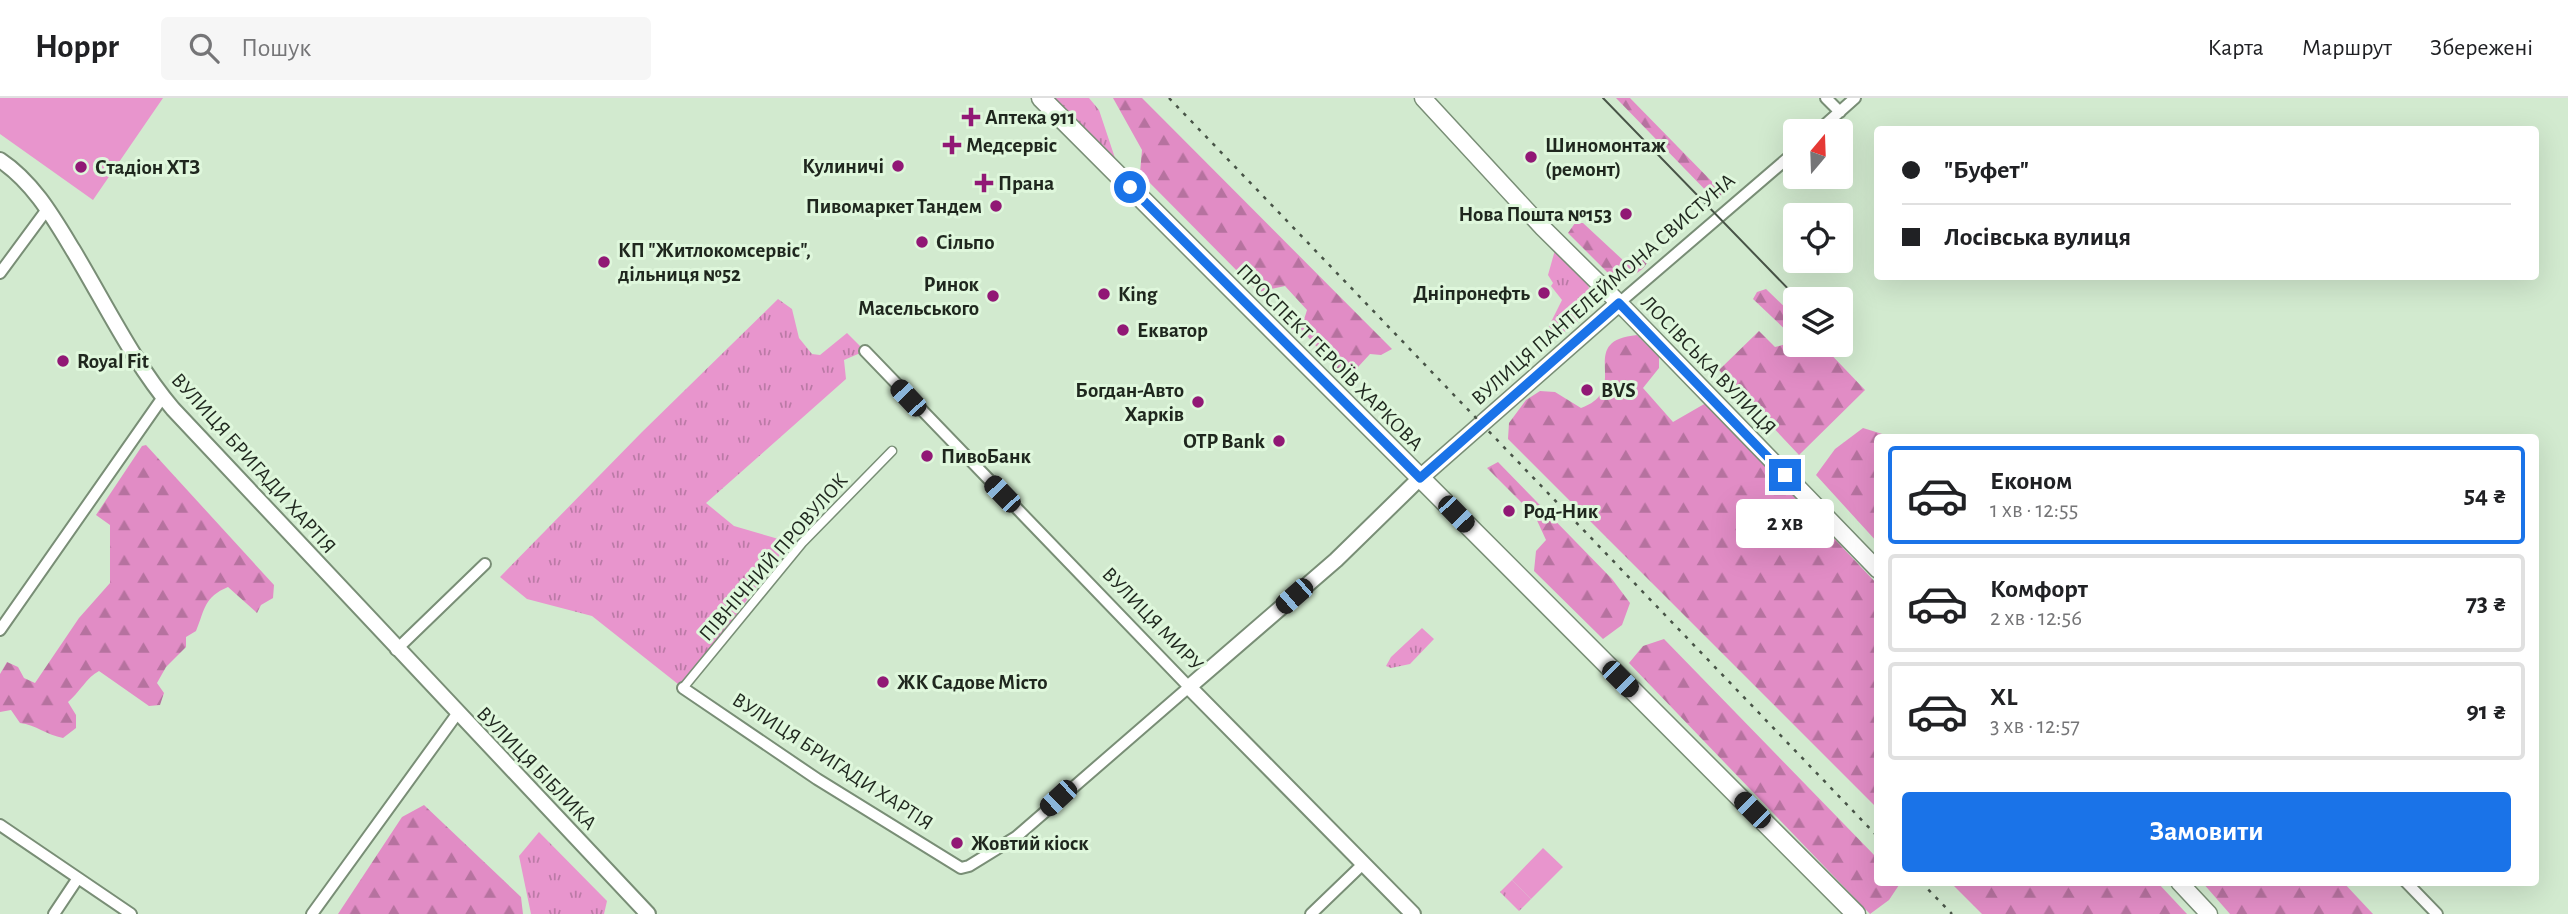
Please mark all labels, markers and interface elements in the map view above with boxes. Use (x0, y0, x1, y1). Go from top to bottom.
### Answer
search box (161, 17, 651, 80)
icon: search (185, 29, 223, 67)
text: Hoppr (35, 31, 119, 64)
text: Пошук (241, 35, 311, 61)
text: Карта (2208, 36, 2264, 60)
text: Маршрут (2302, 36, 2392, 60)
text: Збережені (2430, 36, 2533, 60)
place label: Аптека 911 (985, 107, 1075, 128)
marker: Аптека 911 (963, 109, 979, 125)
north arrow (1783, 119, 1853, 189)
map controls (1783, 119, 1853, 357)
place label: Медсервіс (966, 135, 1057, 156)
place label: Шиномонтаж (ремонт) (1545, 135, 1666, 180)
marker: Медсервіс (944, 137, 960, 153)
marker: Шиномонтаж (ремонт) (1523, 149, 1539, 165)
place label: Кулиничі (802, 156, 884, 177)
place label: Стадіон ХТЗ (95, 157, 200, 178)
text: "Буфет" (1944, 157, 2029, 183)
marker: Кулиничі (890, 158, 906, 174)
marker: Стадіон ХТЗ (73, 159, 89, 175)
street label: ВУЛИЦЯ ПАНТЕЛЕЙМОНА СВИСТУНА (1467, 169, 1739, 409)
route start (1114, 171, 1146, 203)
place label: Прана (998, 173, 1054, 194)
marker: Прана (976, 175, 992, 191)
place label: Пивомаркет Тандем (806, 196, 982, 217)
marker: Пивомаркет Тандем (988, 198, 1004, 214)
button: locate (1783, 203, 1853, 273)
place label: Нова Пошта №153 (1459, 204, 1612, 225)
marker: Нова Пошта №153 (1618, 206, 1634, 222)
text: Лосівська вулиця (1944, 224, 2131, 250)
place label: Сільпо (936, 232, 995, 253)
marker: Сільпо (914, 234, 930, 250)
place label: КП "Житлокомсервіс", дільниця №52 (618, 240, 811, 285)
marker: КП "Житлокомсервіс", дільниця №52 (596, 254, 612, 270)
street label: ПРОСПЕКТ ГЕРОЇВ ХАРКОВА (1232, 259, 1428, 455)
place label: Ринок Масельського (858, 274, 980, 319)
place label: Дніпронефть (1413, 283, 1530, 304)
place label: King (1118, 284, 1158, 305)
marker: Дніпронефть (1536, 285, 1552, 301)
marker: King (1096, 286, 1112, 302)
button: layers (1783, 287, 1853, 357)
marker: Ринок Масельського (985, 288, 1001, 304)
street label: ЛОСІВСЬКА ВУЛИЦЯ (1637, 292, 1780, 439)
place label: Екватор (1137, 320, 1208, 341)
marker: Екватор (1115, 322, 1131, 338)
place label: Royal Fit (77, 351, 149, 372)
marker: Royal Fit (55, 353, 71, 369)
street label: ВУЛИЦЯ БРИГАДИ ХАРТІЯ (167, 369, 340, 558)
car (886, 375, 931, 421)
place label: Богдан-Авто Харків (1075, 380, 1184, 425)
place label: BVS (1601, 380, 1636, 401)
marker: BVS (1579, 382, 1595, 398)
marker: Богдан-Авто Харків (1190, 394, 1206, 410)
place label: OTP Bank (1183, 431, 1266, 452)
marker: OTP Bank (1271, 433, 1287, 449)
place label: ПивоБанк (941, 446, 1031, 467)
marker: ПивоБанк (919, 448, 935, 464)
route end (1769, 459, 1801, 491)
icon: car (1906, 464, 1969, 527)
text: Економ (1990, 468, 2072, 494)
street label: ПІВНІЧНИЙ ПРОВУЛОК (694, 469, 852, 645)
car (980, 472, 1025, 516)
text: 54 ₴ (2464, 482, 2507, 508)
car (1434, 492, 1479, 536)
text: 1 хв · 12:55 (1990, 499, 2078, 522)
callout: 2 хв (1736, 500, 1834, 548)
place label: Род-Ник (1523, 501, 1599, 522)
marker: Род-Ник (1501, 503, 1517, 519)
text: 2 хв (1767, 512, 1803, 535)
street label: ВУЛИЦЯ МИРУ (1098, 563, 1207, 676)
icon: car (1906, 572, 1969, 635)
car (1272, 574, 1317, 618)
text: Комфорт (1990, 576, 2088, 602)
text: 73 ₴ (2466, 590, 2507, 616)
text: 2 хв · 12:56 (1990, 607, 2082, 630)
car (1598, 657, 1643, 701)
place label: ЖК Садове Місто (897, 672, 1048, 693)
marker: ЖК Садове Місто (875, 674, 891, 690)
icon: car (1906, 680, 1969, 743)
text: XL (1990, 684, 2017, 710)
street label: ВУЛИЦЯ БРИГАДИ ХАРТІЯ (729, 689, 937, 834)
text: 91 ₴ (2466, 698, 2507, 724)
street label: ВУЛИЦЯ БІБЛИКА (473, 703, 601, 834)
text: 3 хв · 12:57 (1990, 715, 2080, 738)
car (1036, 776, 1081, 820)
car (1730, 788, 1775, 832)
button: Замовити (1902, 792, 2511, 872)
place label: Жовтий кіоск (971, 833, 1089, 854)
marker: Жовтий кіоск (949, 835, 965, 851)

